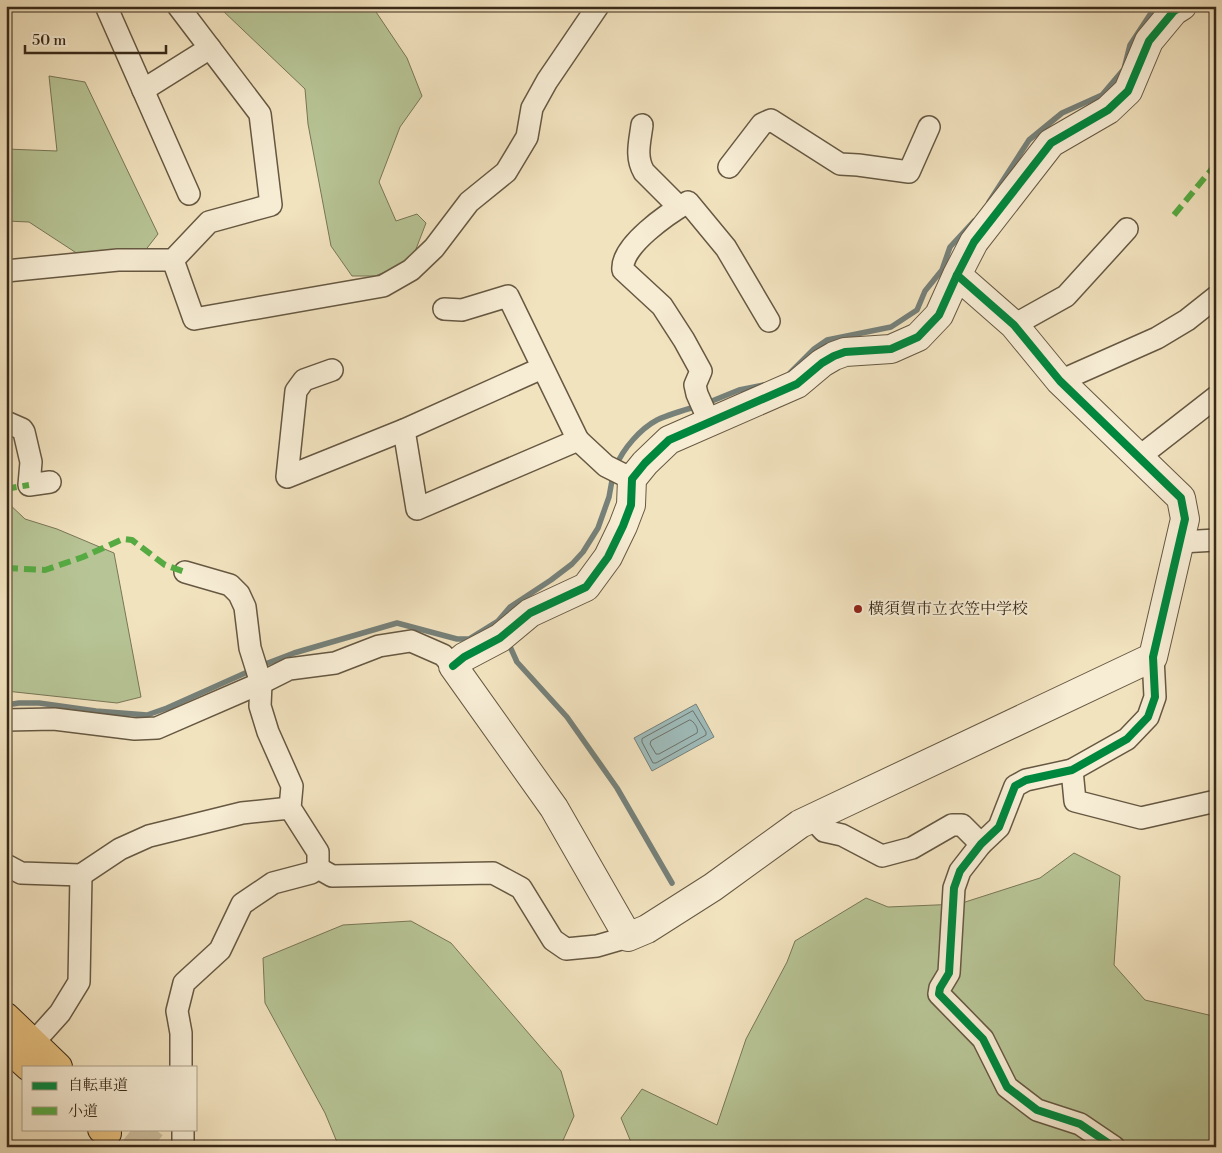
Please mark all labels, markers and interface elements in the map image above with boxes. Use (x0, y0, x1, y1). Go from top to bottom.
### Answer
scale bar (25, 22, 166, 54)
text: 50 m (32, 31, 66, 50)
place label: 横須賀市立衣笠中学校 (868, 599, 1028, 619)
marker: 横須賀市立衣笠中学校 (852, 603, 864, 615)
legend (22, 1066, 198, 1130)
text: 自転車道 (68, 1076, 128, 1095)
text: 小道 (68, 1102, 98, 1121)

